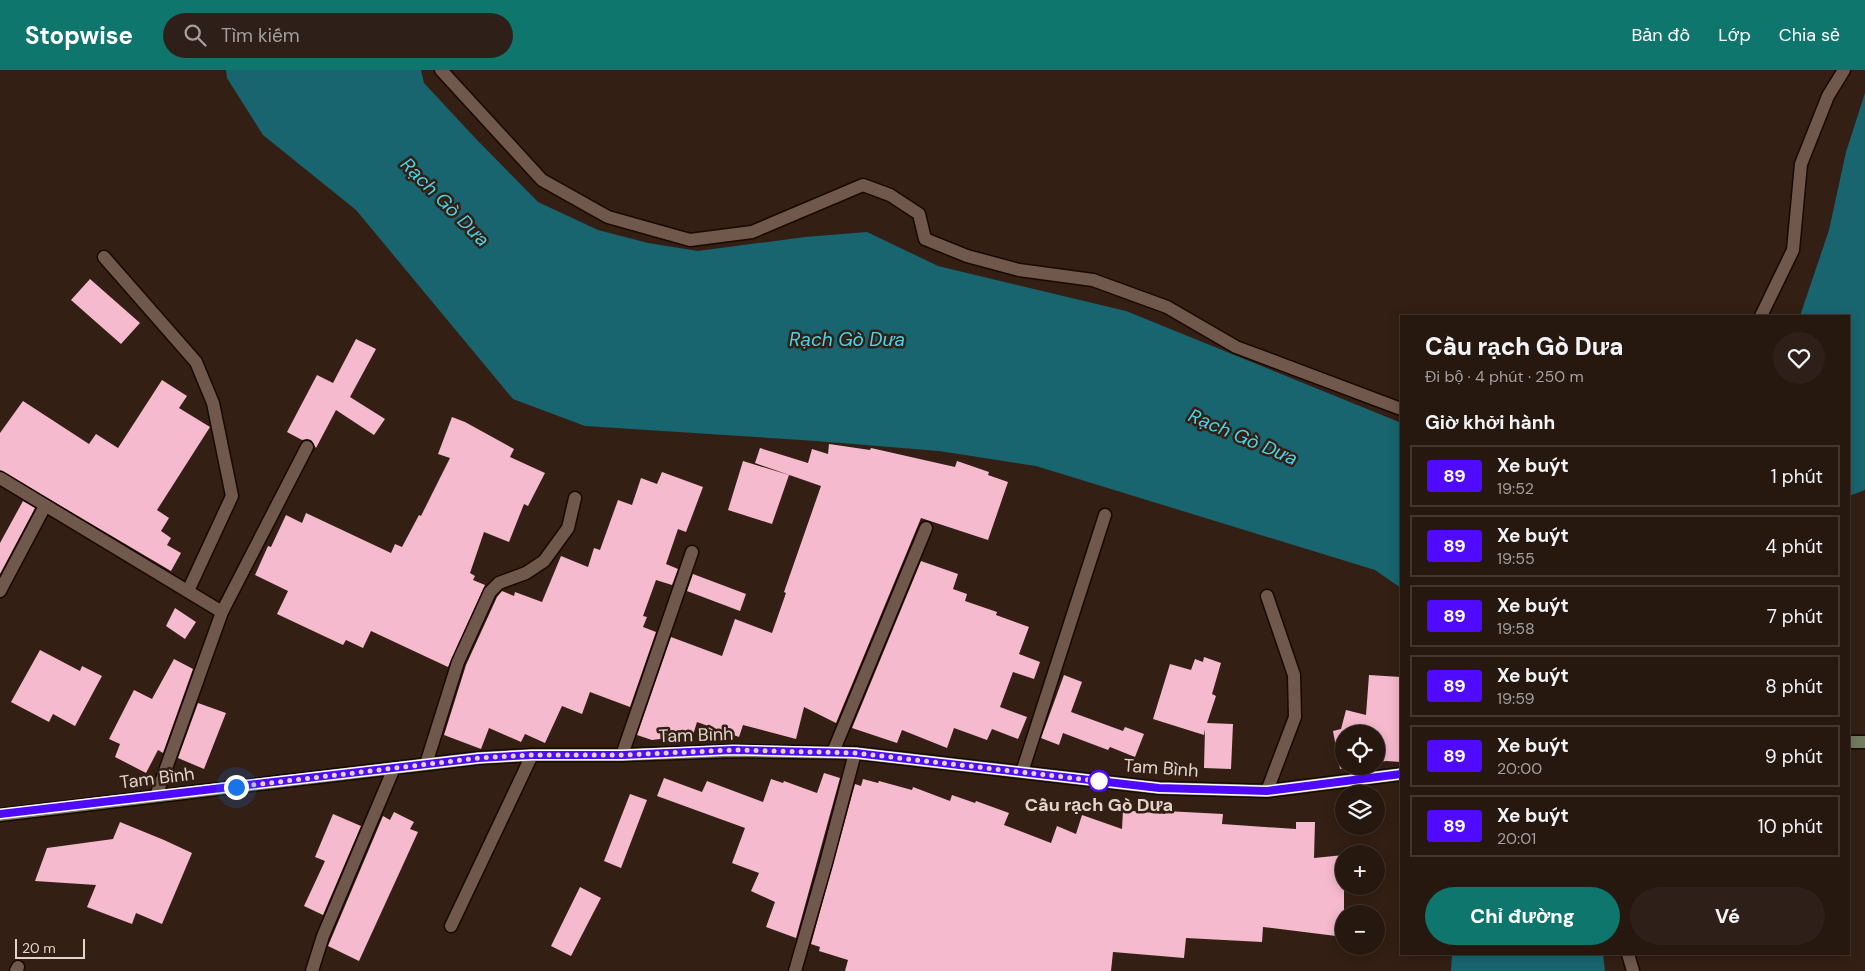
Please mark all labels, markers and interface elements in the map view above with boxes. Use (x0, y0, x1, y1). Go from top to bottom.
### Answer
search box (163, 13, 513, 58)
text: Stopwise (25, 20, 133, 51)
icon: search (181, 21, 209, 49)
text: Tìm kiếm (221, 23, 300, 48)
text: Bản đồ (1631, 23, 1690, 47)
text: Lớp (1718, 23, 1751, 47)
text: Chia sẻ (1779, 23, 1840, 47)
water label: Rạch Gò Dưa (395, 152, 495, 252)
water label: Rạch Gò Dưa (789, 327, 905, 352)
text: Cầu rạch Gò Dưa (1425, 331, 1623, 362)
button: heart (1773, 332, 1825, 384)
text: Đi bộ · 4 phút · 250 m (1425, 366, 1584, 387)
water label: Rạch Gò Dưa (1185, 403, 1301, 471)
text: Giờ khởi hành (1425, 410, 1555, 435)
text: Xe buýt (1497, 453, 1569, 478)
text: 89 (1443, 464, 1466, 488)
text: 1 phút (1771, 464, 1823, 489)
text: 19:52 (1497, 478, 1534, 499)
text: Xe buýt (1497, 523, 1569, 548)
text: 89 (1443, 534, 1466, 558)
text: 4 phút (1765, 534, 1823, 559)
text: 19:55 (1497, 548, 1535, 569)
text: Xe buýt (1497, 593, 1569, 618)
text: 89 (1443, 604, 1466, 628)
text: 7 phút (1767, 604, 1823, 629)
text: 19:58 (1497, 618, 1535, 639)
text: Xe buýt (1497, 663, 1569, 688)
text: 89 (1443, 674, 1466, 698)
text: 8 phút (1765, 674, 1823, 699)
text: 19:59 (1497, 688, 1535, 709)
street label: Tam Bình (658, 722, 734, 748)
map controls (1335, 725, 1385, 955)
button: locate (1335, 725, 1385, 775)
text: Xe buýt (1497, 733, 1569, 758)
text: 89 (1443, 744, 1466, 768)
text: 9 phút (1765, 744, 1823, 769)
street label: Tam Bình (1123, 753, 1199, 783)
text: 20:00 (1497, 758, 1542, 779)
street label: Tam Bình (118, 762, 196, 794)
marker: Cầu rạch Gò Dưa (1088, 770, 1110, 792)
your location (224, 775, 249, 800)
button: layers (1335, 785, 1385, 835)
place label: Cầu rạch Gò Dưa (1025, 793, 1173, 817)
text: Xe buýt (1497, 803, 1569, 828)
text: 89 (1443, 814, 1466, 838)
text: 10 phút (1758, 814, 1823, 839)
text: 20:01 (1497, 828, 1536, 849)
button: + (1335, 845, 1385, 895)
button: Chỉ đường (1425, 887, 1620, 945)
button: Vé (1630, 887, 1825, 945)
button: − (1335, 905, 1385, 955)
scale bar (15, 936, 85, 959)
text: 20 m (22, 939, 56, 957)

